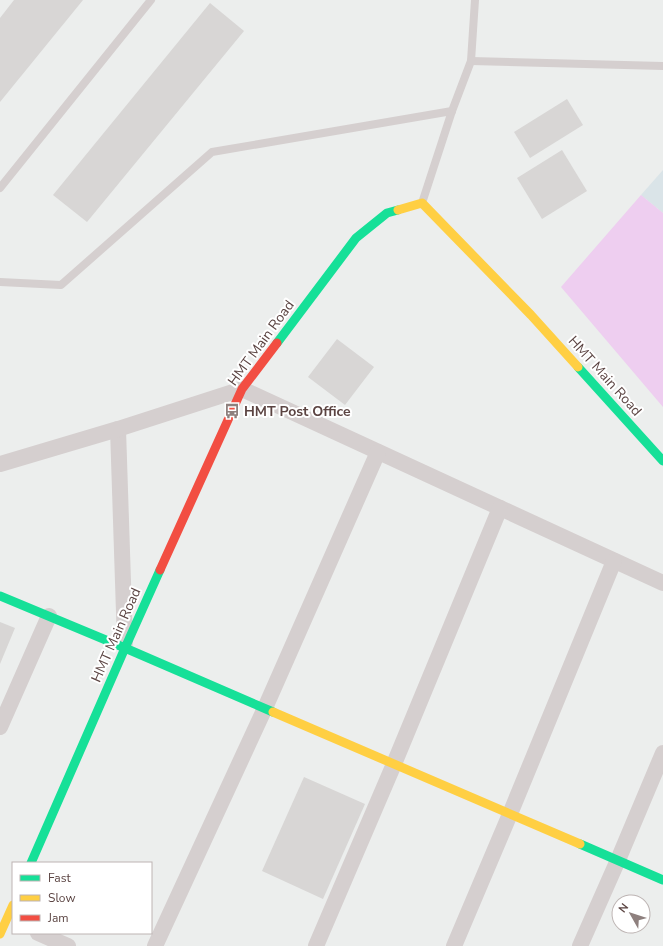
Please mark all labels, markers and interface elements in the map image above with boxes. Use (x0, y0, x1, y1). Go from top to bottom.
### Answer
street label: HMT Main Road (224, 296, 298, 390)
street label: HMT Main Road (564, 332, 646, 420)
bus stop icon: HMT Post Office (223, 402, 241, 420)
place label: HMT Post Office (244, 402, 351, 421)
street label: HMT Main Road (87, 585, 145, 685)
legend (12, 862, 152, 934)
text: Fast (48, 870, 71, 886)
text: Slow (48, 890, 76, 906)
north arrow (611, 894, 651, 934)
text: N (615, 900, 632, 916)
text: Jam (47, 910, 69, 926)

